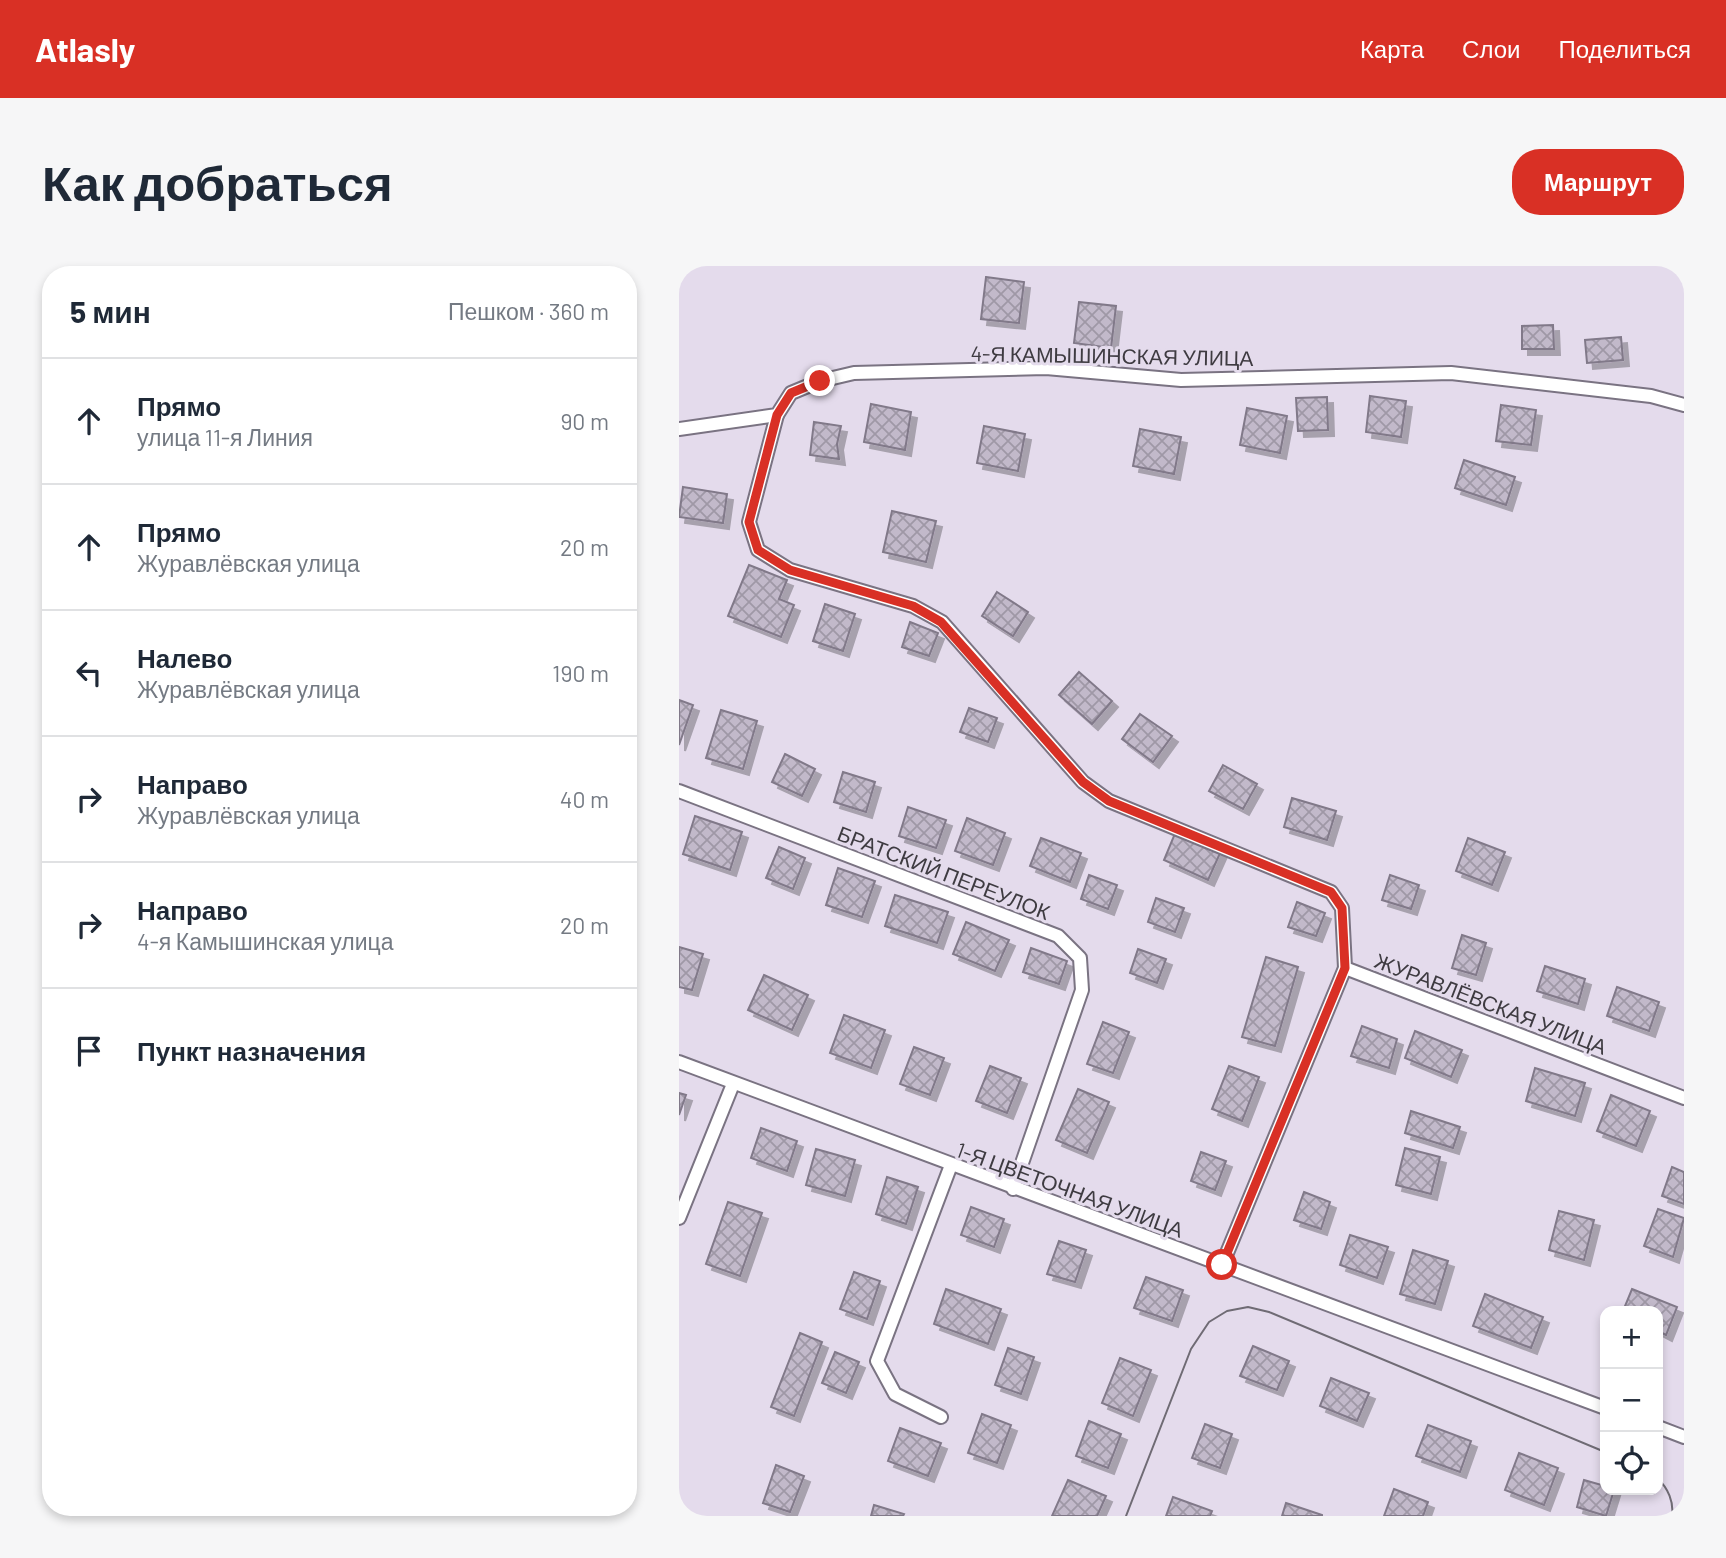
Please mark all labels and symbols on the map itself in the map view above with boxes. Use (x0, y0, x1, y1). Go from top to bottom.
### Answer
street label: 4-Я КАМЫШИНСКАЯ УЛИЦА (970, 340, 1254, 370)
route end (804, 365, 835, 396)
street label: БРАТСКИЙ ПЕРЕУЛОК (834, 820, 1054, 924)
street label: ЖУРАВЛЁВСКАЯ УЛИЦА (1371, 947, 1611, 1059)
street label: 1-Я ЦВЕТОЧНАЯ УЛИЦА (953, 1136, 1187, 1242)
route start (1206, 1249, 1237, 1280)

